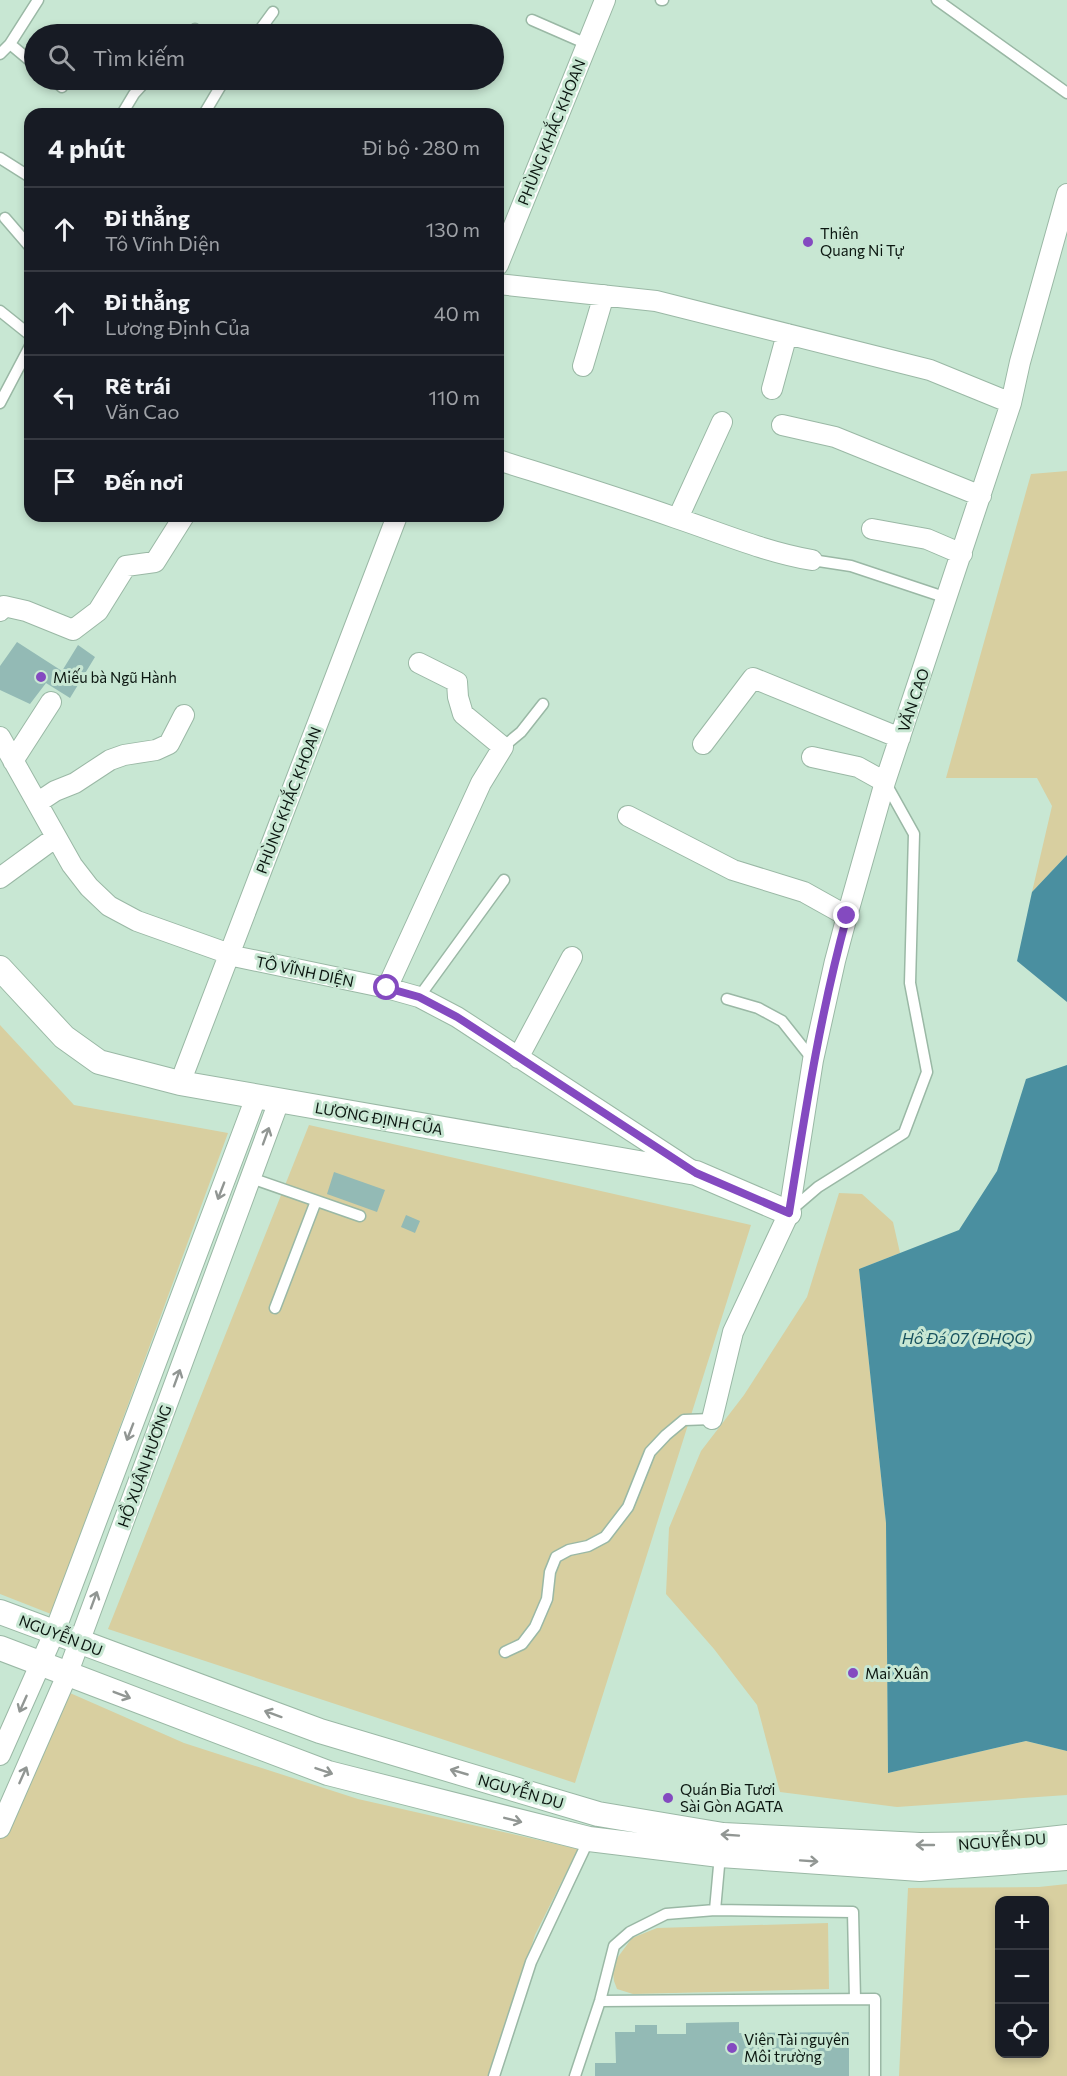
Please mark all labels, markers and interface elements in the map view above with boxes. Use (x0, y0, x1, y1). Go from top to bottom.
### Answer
search box (24, 24, 504, 90)
icon: search (45, 41, 78, 74)
text: Tìm kiếm (93, 44, 185, 71)
street label: PHÙNG KHẮC KHOAN (511, 55, 589, 208)
text: 4 phút (48, 132, 125, 163)
text: Đi bộ · 280 m (363, 135, 480, 159)
text: Đi thẳng (105, 204, 190, 231)
icon: ahead (48, 213, 81, 246)
text: 130 m (426, 217, 480, 241)
place label: Thiên Quang Ni Tự (820, 224, 904, 259)
text: Tô Vĩnh Diện (105, 231, 220, 255)
marker: Thiên Quang Ni Tự (801, 235, 815, 249)
text: Đi thẳng (105, 288, 190, 315)
icon: ahead (48, 297, 81, 330)
text: 40 m (434, 301, 480, 325)
text: Lương Định Của (105, 315, 250, 339)
text: Rẽ trái (105, 372, 171, 399)
icon: left (48, 381, 81, 414)
text: 110 m (429, 385, 480, 409)
text: Văn Cao (105, 399, 179, 423)
icon: arrive (48, 465, 81, 498)
text: Đến nơi (105, 468, 183, 495)
street label: VĂN CAO (893, 665, 932, 734)
place label: Miếu bà Ngũ Hành (53, 668, 177, 686)
marker: Miếu bà Ngũ Hành (34, 670, 48, 684)
street label: PHÙNG KHẮC KHOAN (249, 723, 324, 876)
route end (833, 902, 859, 928)
street label: TÔ VĨNH DIỆN (254, 951, 356, 990)
route start (373, 974, 399, 1000)
street label: LƯƠNG ĐỊNH CỦA (314, 1097, 444, 1138)
one-way arrow (262, 1127, 273, 1146)
one-way arrow (214, 1181, 225, 1200)
water label: Hồ Đá 07 (ĐHQG) (902, 1328, 1032, 1347)
one-way arrow (172, 1369, 183, 1388)
street label: HỒ XUÂN HƯƠNG (111, 1401, 175, 1530)
one-way arrow (123, 1423, 134, 1441)
one-way arrow (90, 1591, 101, 1610)
street label: NGUYỄN DU (17, 1608, 106, 1659)
place label: Mai Xuân (865, 1664, 929, 1682)
marker: Mai Xuân (846, 1666, 860, 1680)
one-way arrow (112, 1691, 130, 1702)
one-way arrow (16, 1695, 27, 1713)
one-way arrow (264, 1708, 283, 1719)
one-way arrow (18, 1766, 30, 1784)
one-way arrow (450, 1766, 469, 1777)
one-way arrow (314, 1767, 333, 1778)
street label: NGUYỄN DU (476, 1767, 567, 1812)
place label: Quán Bia Tươi Sài Gòn AGATA (680, 1780, 783, 1815)
marker: Quán Bia Tươi Sài Gòn AGATA (661, 1791, 675, 1805)
one-way arrow (503, 1814, 522, 1826)
street label: NGUYỄN DU (957, 1826, 1047, 1853)
one-way arrow (721, 1829, 741, 1840)
one-way arrow (915, 1839, 935, 1851)
one-way arrow (799, 1856, 819, 1867)
map controls (995, 1896, 1049, 2058)
button: + (995, 1896, 1049, 1950)
button: − (995, 1950, 1049, 2004)
button: locate (995, 2004, 1049, 2058)
place label: Viện Tài nguyên Môi trường (744, 2030, 849, 2065)
marker: Viện Tài nguyên Môi trường (725, 2041, 739, 2055)

